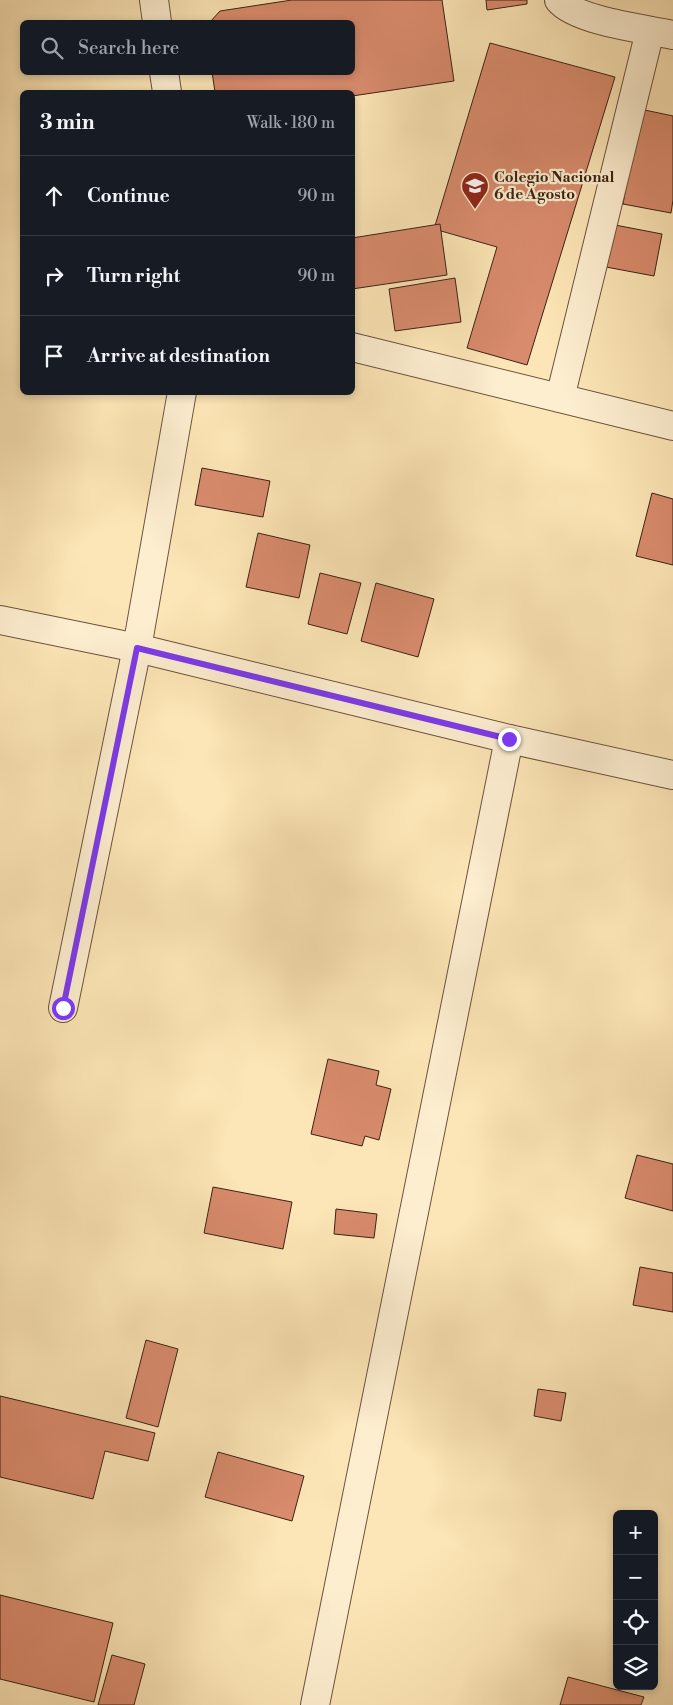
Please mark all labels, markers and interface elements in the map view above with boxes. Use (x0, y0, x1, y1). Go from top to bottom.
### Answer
search box (20, 20, 355, 75)
icon: search (38, 34, 66, 62)
text: Search here (78, 36, 179, 60)
text: 3 min (40, 110, 95, 136)
text: Walk · 180 m (247, 113, 335, 133)
place label: Colegio Nacional 6 de Agosto (494, 168, 614, 204)
school or university icon: Colegio Nacional 6 de Agosto (460, 171, 490, 210)
icon: ahead (40, 182, 68, 210)
text: Continue (87, 184, 170, 208)
text: 90 m (297, 186, 335, 206)
icon: right (40, 262, 68, 290)
text: Turn right (87, 264, 180, 288)
text: 90 m (297, 266, 335, 286)
icon: arrive (40, 342, 68, 370)
text: Arrive at destination (87, 344, 270, 368)
route end (498, 728, 521, 751)
route start (52, 997, 75, 1020)
map controls (613, 1510, 658, 1690)
button: + (613, 1510, 658, 1555)
button: − (613, 1555, 658, 1600)
button: locate (613, 1600, 658, 1645)
button: layers (613, 1645, 658, 1690)

